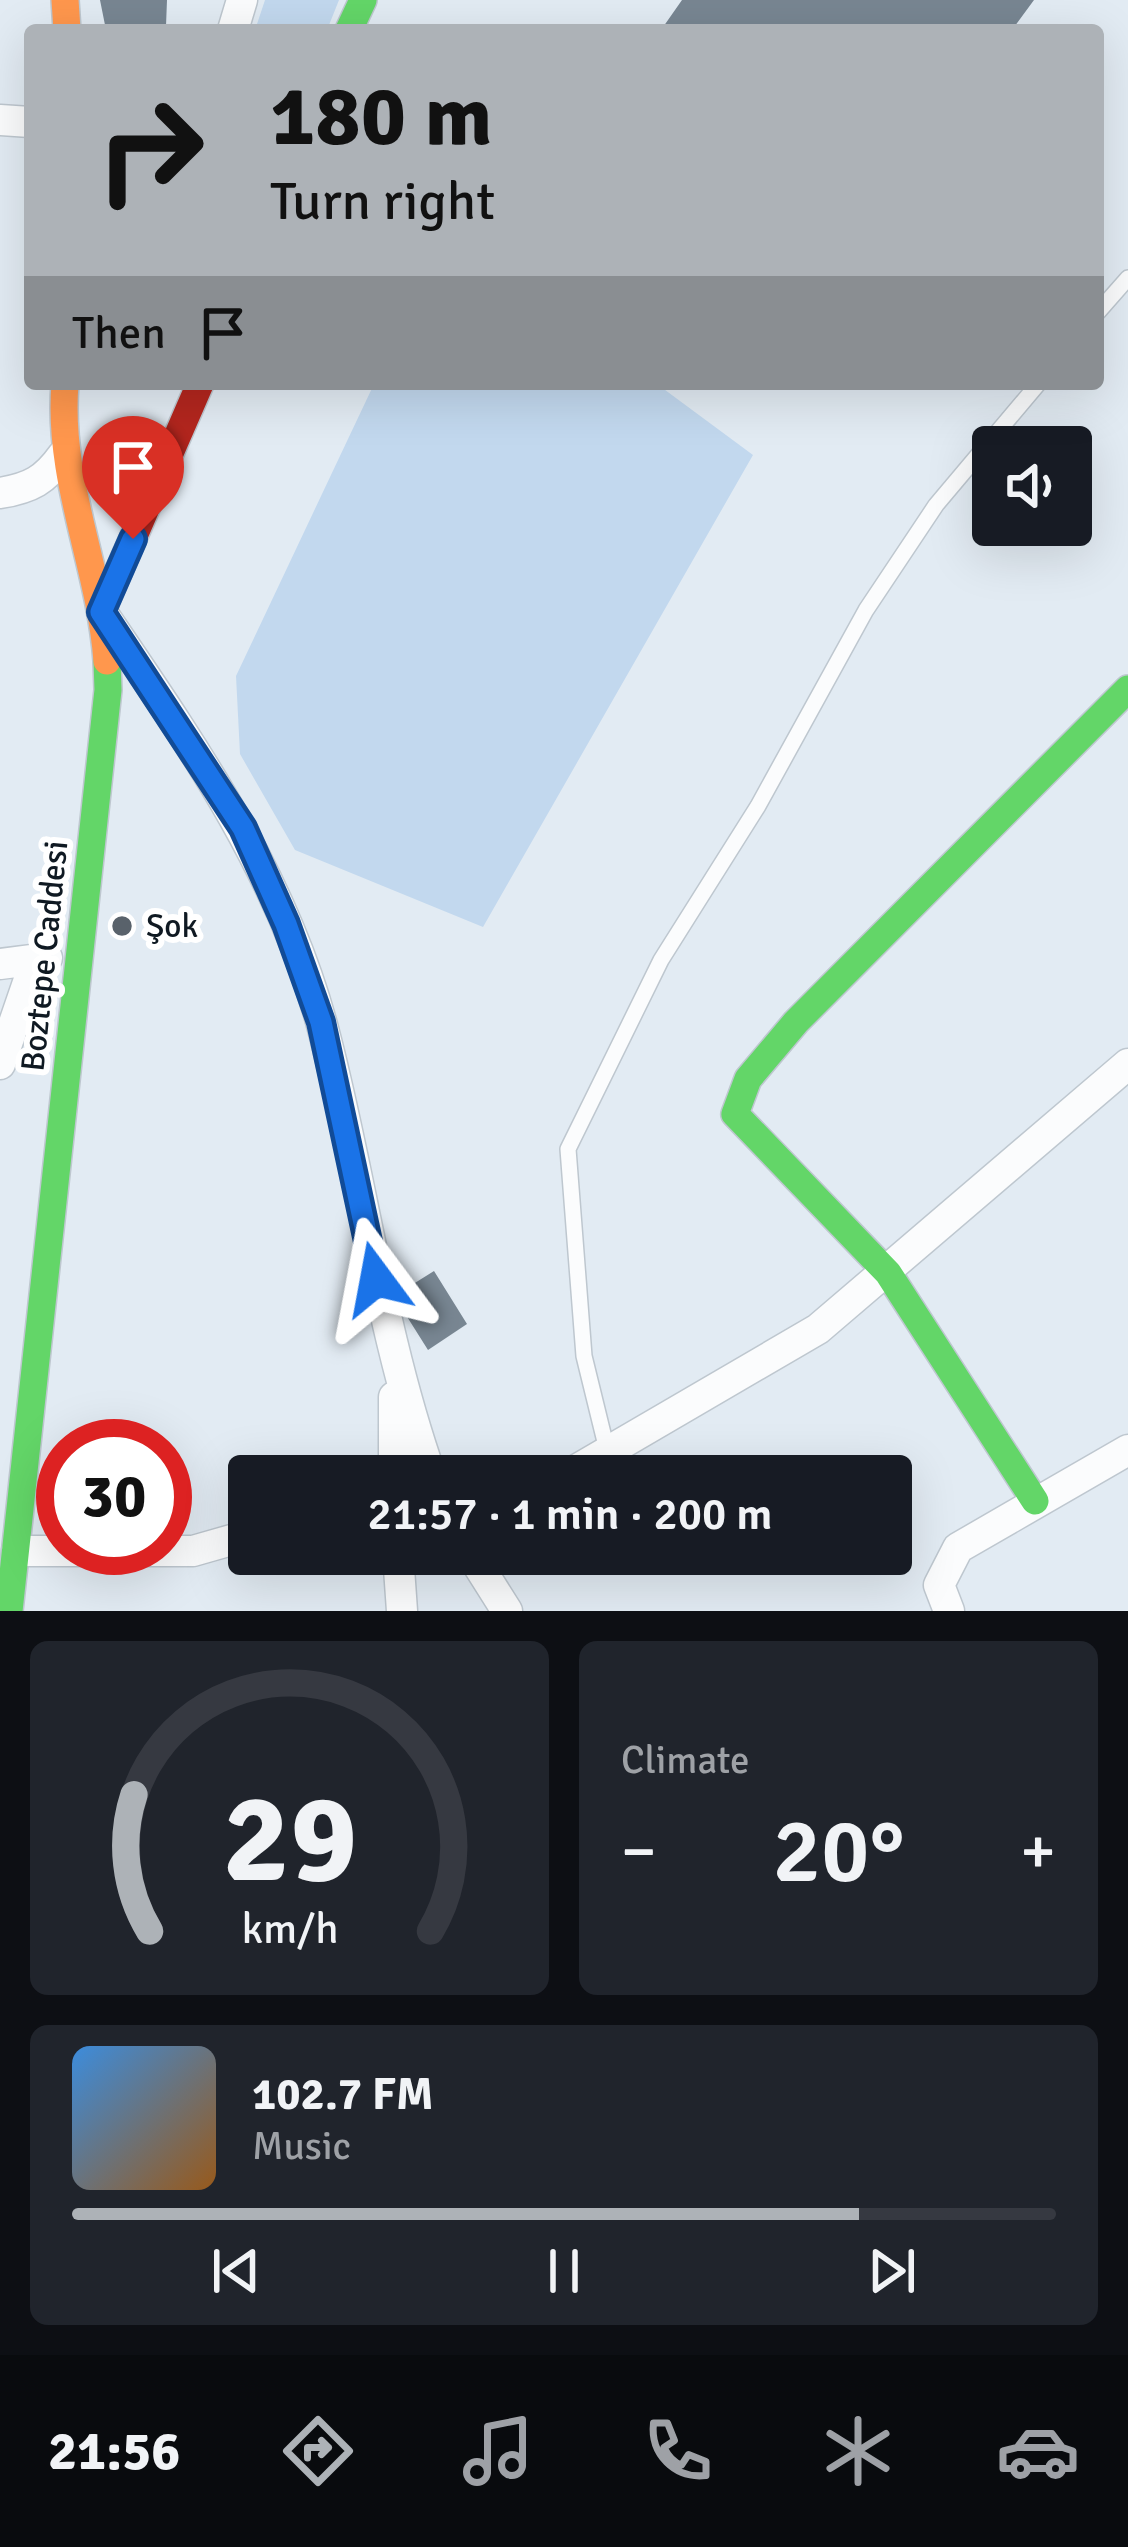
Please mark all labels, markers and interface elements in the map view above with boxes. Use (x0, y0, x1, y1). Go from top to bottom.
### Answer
text: 180 m (270, 65, 492, 169)
icon: right (72, 72, 228, 228)
text: Turn right (270, 168, 495, 235)
icon: arrive (190, 300, 256, 366)
text: Then (72, 306, 166, 361)
pin (82, 416, 184, 539)
map controls (972, 426, 1092, 546)
button: sound (972, 426, 1092, 546)
icon: arrive (100, 434, 166, 500)
street label: Boztepe Caddesi (13, 839, 77, 1073)
place label: Şok (146, 906, 198, 947)
marker: Şok (109, 913, 135, 939)
position arrow (313, 1216, 439, 1342)
speed limit sign: 30 (36, 1419, 192, 1575)
text: 21:57 · 1 min · 200 m (368, 1487, 772, 1542)
text: Climate (621, 1736, 750, 1784)
text: 29 (222, 1763, 357, 1916)
text: 20° (773, 1796, 904, 1907)
text: − (621, 1811, 657, 1892)
text: + (1020, 1811, 1056, 1892)
text: km/h (241, 1903, 338, 1956)
text: 102.7 FM (252, 2067, 434, 2122)
text: Music (252, 2122, 351, 2170)
icon: previous (203, 2238, 269, 2304)
icon: pause (531, 2238, 597, 2304)
icon: next (859, 2238, 925, 2304)
icon: directions (276, 2409, 360, 2493)
icon: music (456, 2409, 540, 2493)
icon: phone (636, 2409, 720, 2493)
icon: climate (816, 2409, 900, 2493)
icon: car (996, 2409, 1080, 2493)
text: 21:56 (48, 2418, 181, 2485)

